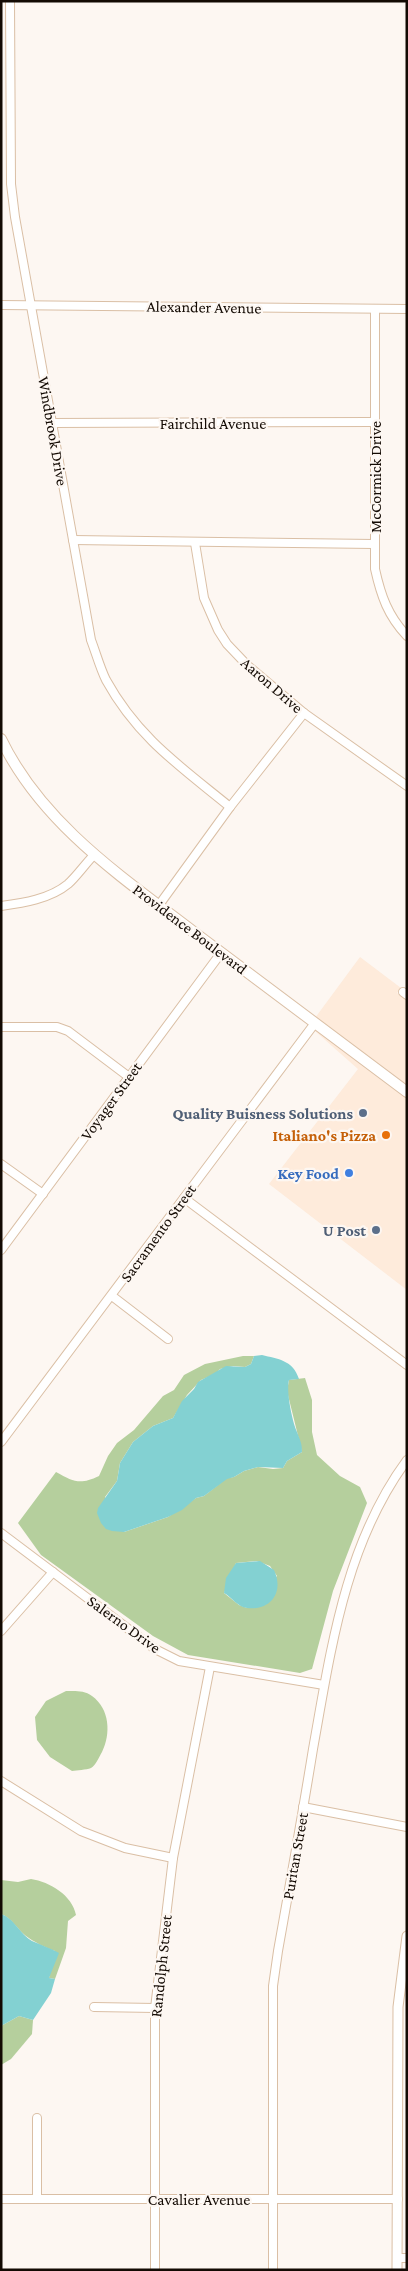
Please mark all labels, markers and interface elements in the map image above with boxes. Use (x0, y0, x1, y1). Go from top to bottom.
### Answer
street label: Alexander Avenue (146, 297, 262, 317)
street label: Windbrook Drive (35, 375, 71, 487)
street label: Fairchild Avenue (160, 415, 266, 432)
street label: McCormick Drive (367, 421, 384, 533)
street label: Aaron Drive (238, 654, 306, 716)
street label: Providence Boulevard (130, 881, 251, 978)
street label: Voyager Street (77, 1058, 146, 1144)
place label: Quality Buisness Solutions (172, 1105, 353, 1122)
marker: Quality Buisness Solutions (357, 1107, 369, 1119)
place label: Italiano's Pizza (273, 1127, 376, 1144)
marker: Italiano's Pizza (380, 1129, 392, 1141)
place label: Key Food (278, 1165, 339, 1182)
marker: Key Food (343, 1167, 355, 1179)
street label: Sacramento Street (117, 1180, 200, 1285)
place label: U Post (323, 1222, 366, 1239)
marker: U Post (370, 1224, 382, 1236)
street label: Salerno Drive (84, 1592, 164, 1656)
street label: Puritan Street (279, 1810, 311, 1901)
street label: Randolph Street (147, 1913, 176, 2018)
street label: Cavalier Avenue (148, 2191, 250, 2208)

